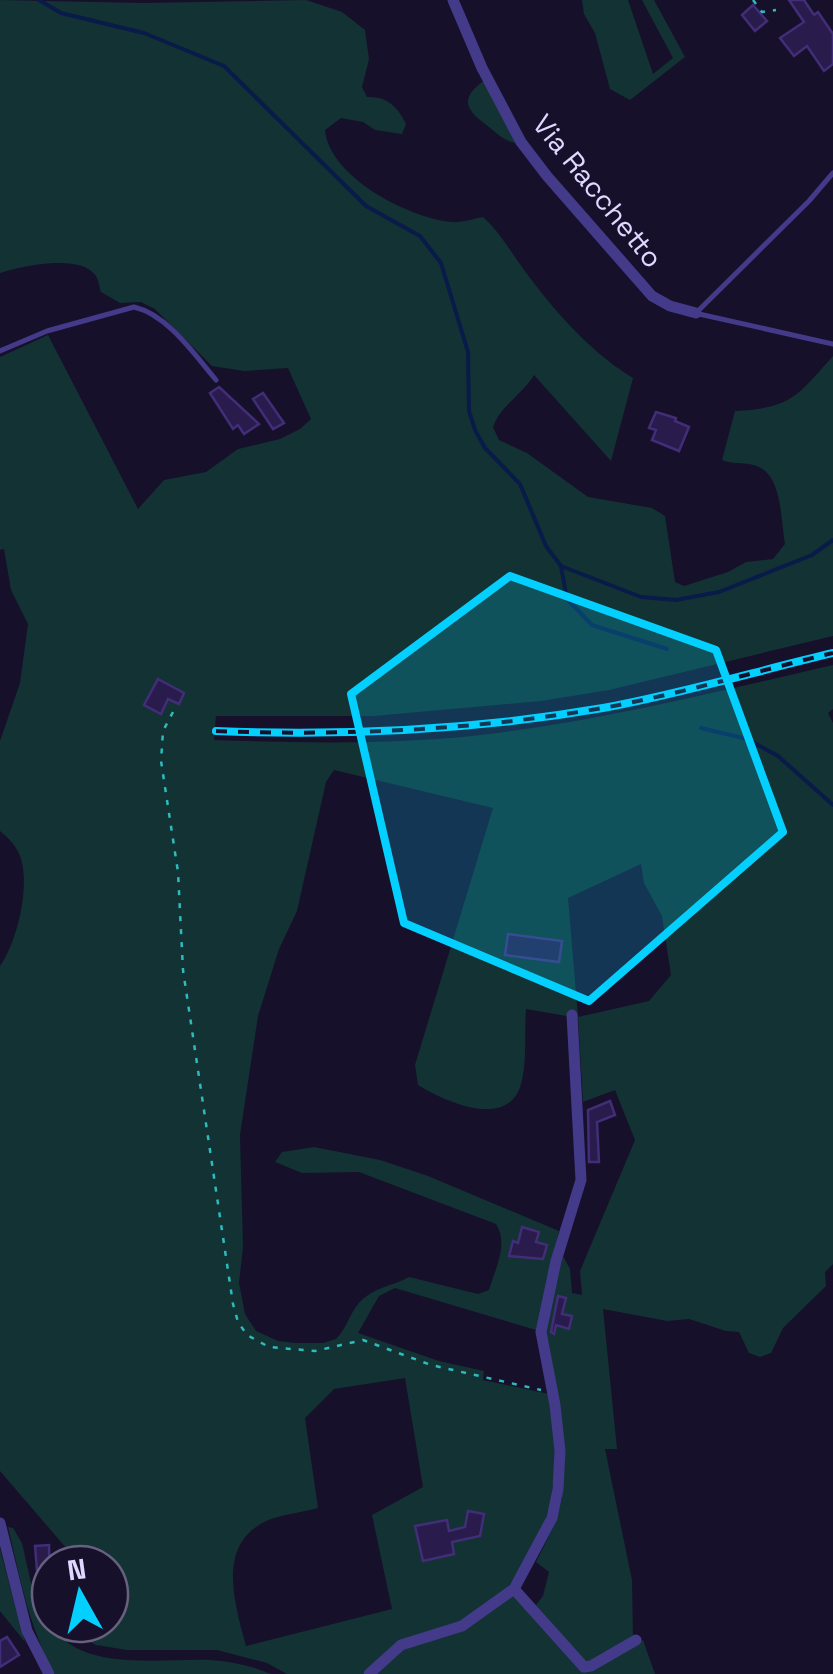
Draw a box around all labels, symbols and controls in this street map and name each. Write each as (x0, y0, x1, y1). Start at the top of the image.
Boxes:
street label: Via Racchetto (525, 107, 671, 275)
north arrow (30, 1544, 130, 1644)
text: N (65, 1550, 88, 1588)

